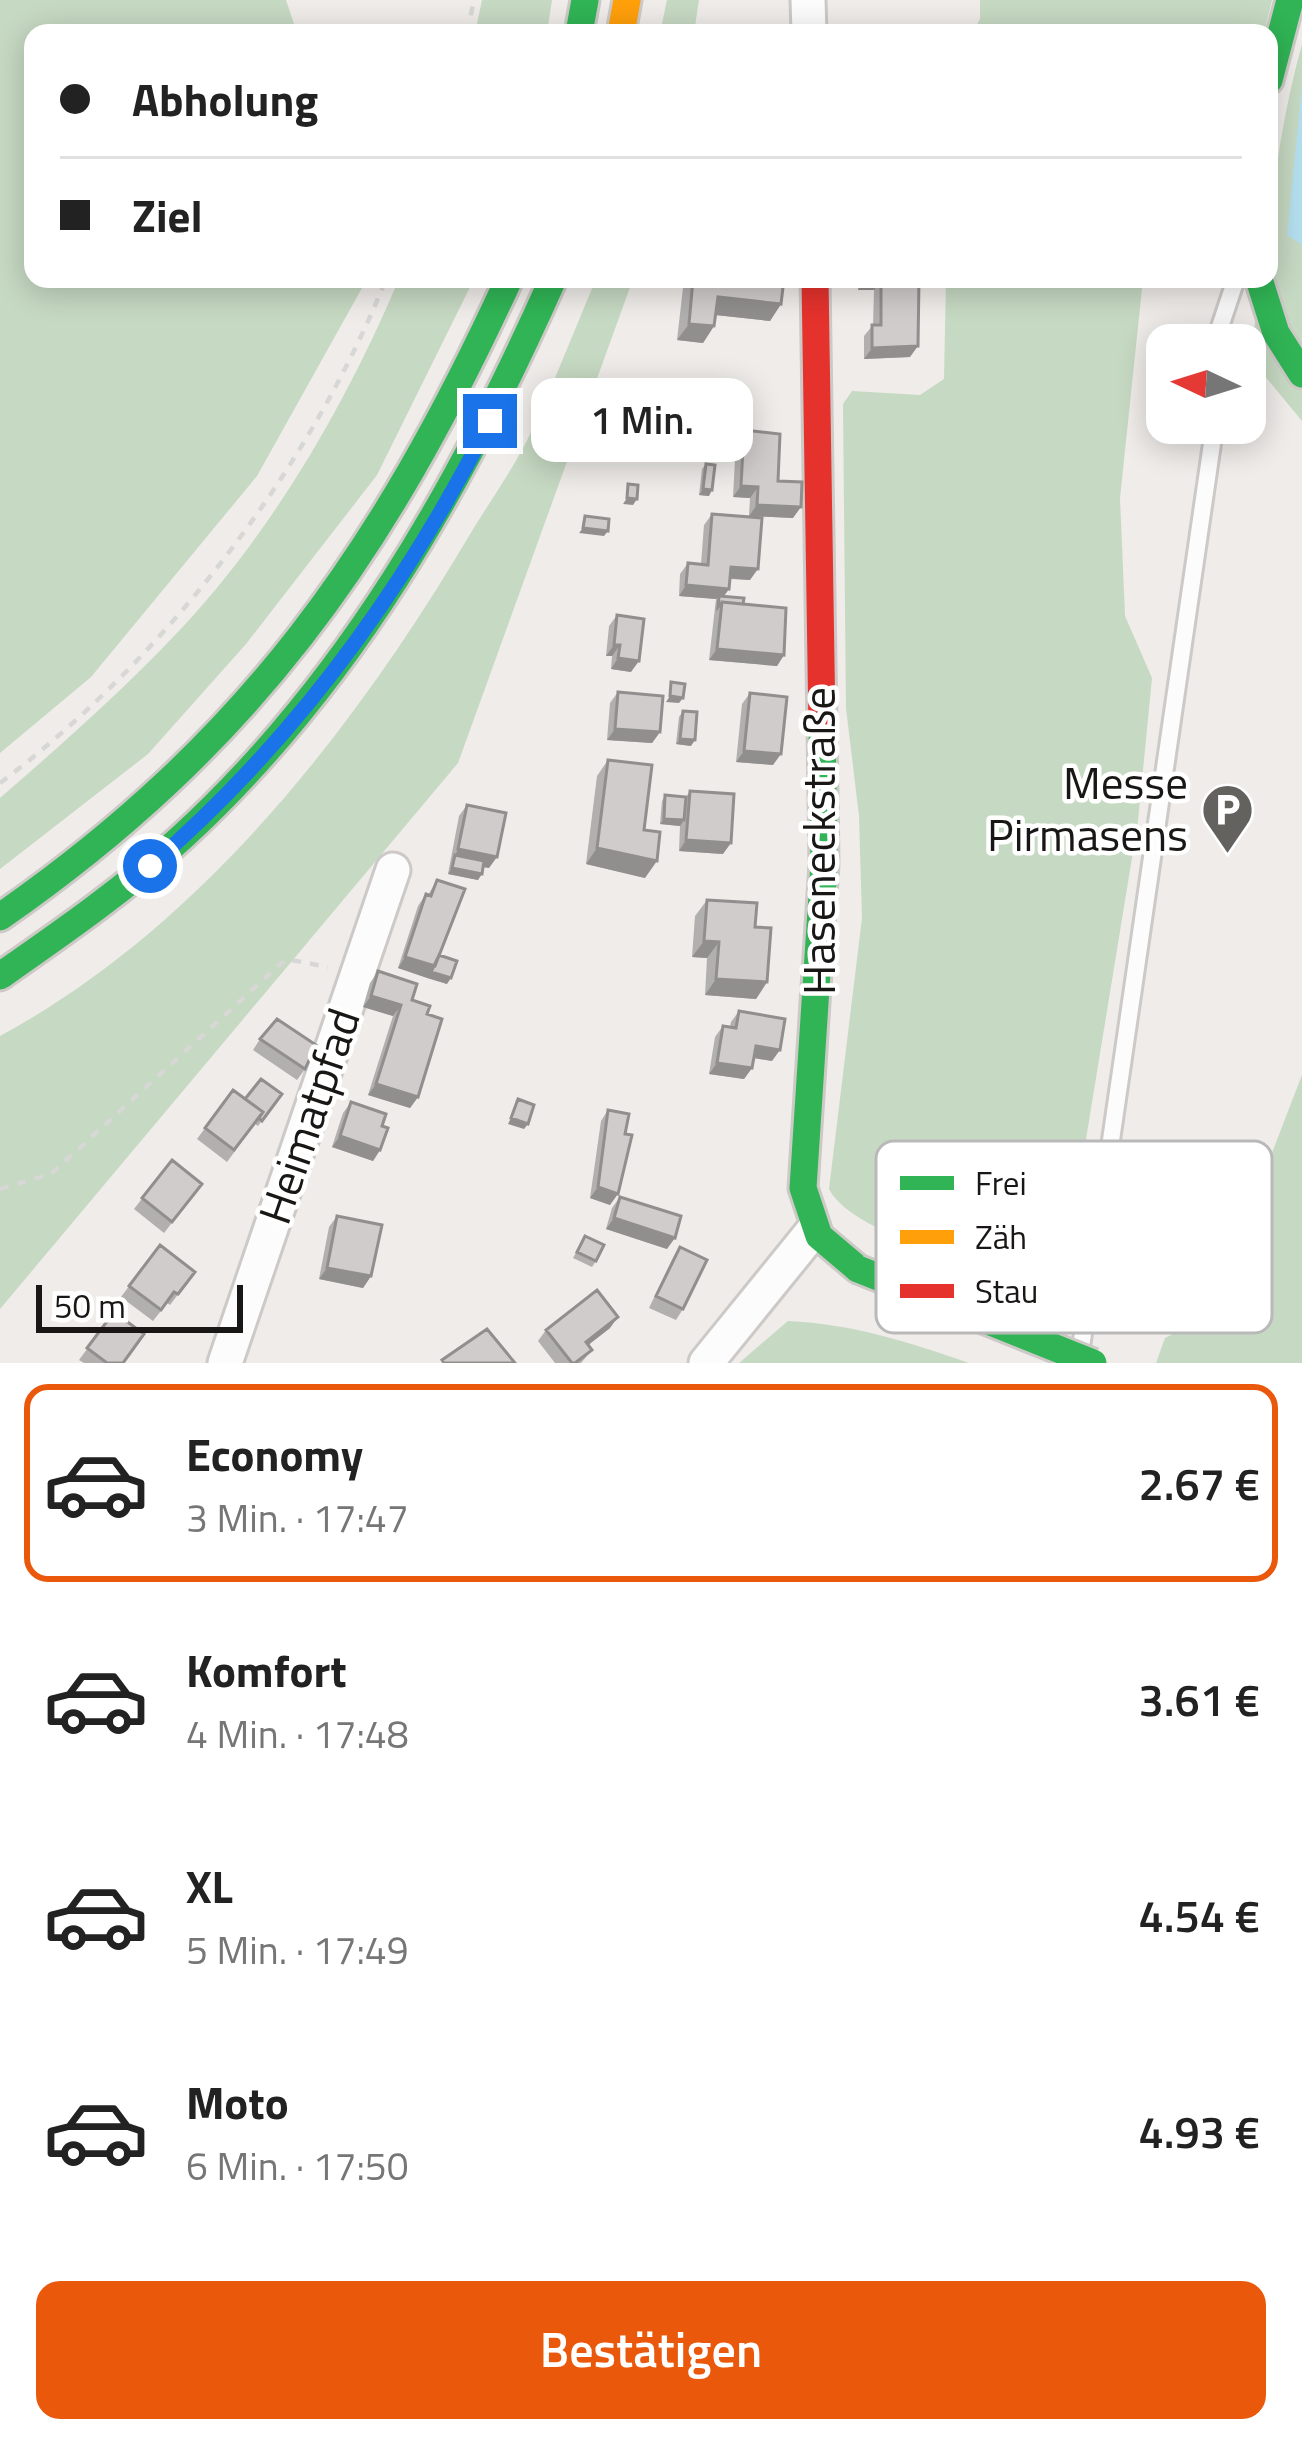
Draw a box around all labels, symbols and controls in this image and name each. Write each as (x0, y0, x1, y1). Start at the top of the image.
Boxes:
text: Abholung (132, 65, 318, 133)
text: Ziel (132, 181, 203, 249)
north arrow (1146, 324, 1266, 444)
map controls (1146, 324, 1266, 444)
callout: 1 Min. (532, 379, 754, 463)
text: 1 Min. (590, 390, 694, 449)
route end (463, 394, 517, 448)
street label: Haseneckstraße (784, 687, 852, 995)
place label: Messe Pirmasens (987, 748, 1188, 868)
parking icon: Messe Pirmasens (1199, 781, 1255, 855)
route start (123, 839, 177, 893)
street label: Heimatpfad (239, 999, 377, 1232)
legend (876, 1141, 1272, 1333)
text: Frei (975, 1158, 1027, 1208)
text: Zäh (975, 1212, 1027, 1262)
text: Stau (975, 1266, 1038, 1316)
scale bar (36, 1279, 243, 1332)
text: 50 m (54, 1281, 126, 1331)
text: Economy (186, 1420, 363, 1488)
icon: car (42, 1429, 150, 1537)
text: 2.67 € (1139, 1449, 1260, 1517)
text: 3 Min. · 17:47 (186, 1488, 409, 1547)
text: Komfort (186, 1636, 347, 1704)
icon: car (42, 1645, 150, 1753)
text: 3.61 € (1139, 1665, 1260, 1733)
text: 4 Min. · 17:48 (186, 1704, 409, 1763)
text: XL (186, 1852, 233, 1920)
icon: car (42, 1861, 150, 1969)
text: 4.54 € (1139, 1881, 1260, 1949)
text: 5 Min. · 17:49 (186, 1920, 409, 1979)
text: Moto (186, 2068, 289, 2136)
icon: car (42, 2077, 150, 2185)
text: 4.93 € (1139, 2097, 1260, 2165)
text: 6 Min. · 17:50 (186, 2136, 409, 2195)
button: Bestätigen (36, 2281, 1266, 2419)

